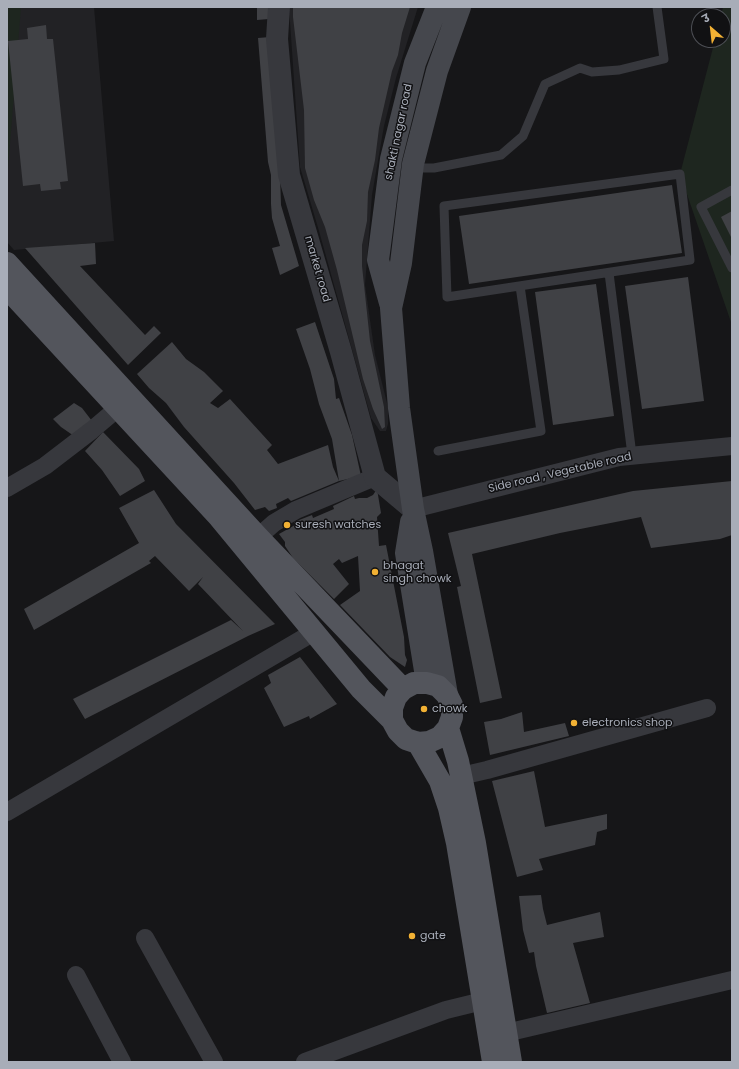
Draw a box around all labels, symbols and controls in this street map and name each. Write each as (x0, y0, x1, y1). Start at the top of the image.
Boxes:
north arrow (691, 8, 731, 48)
text: उ (699, 10, 712, 27)
street label: shakti nagar road (382, 83, 416, 181)
street label: market road (301, 234, 333, 304)
street label: Side road , Vegetable road (487, 450, 633, 496)
place label: suresh watches (295, 518, 381, 532)
marker: suresh watches (282, 520, 292, 530)
place label: bhagat singh chowk (383, 559, 451, 585)
marker: bhagat singh chowk (370, 567, 380, 577)
place label: chowk (432, 702, 467, 716)
marker: chowk (419, 704, 429, 714)
place label: electronics shop (582, 716, 673, 730)
marker: electronics shop (569, 718, 579, 728)
place label: gate (420, 929, 446, 943)
marker: gate (407, 931, 417, 941)

